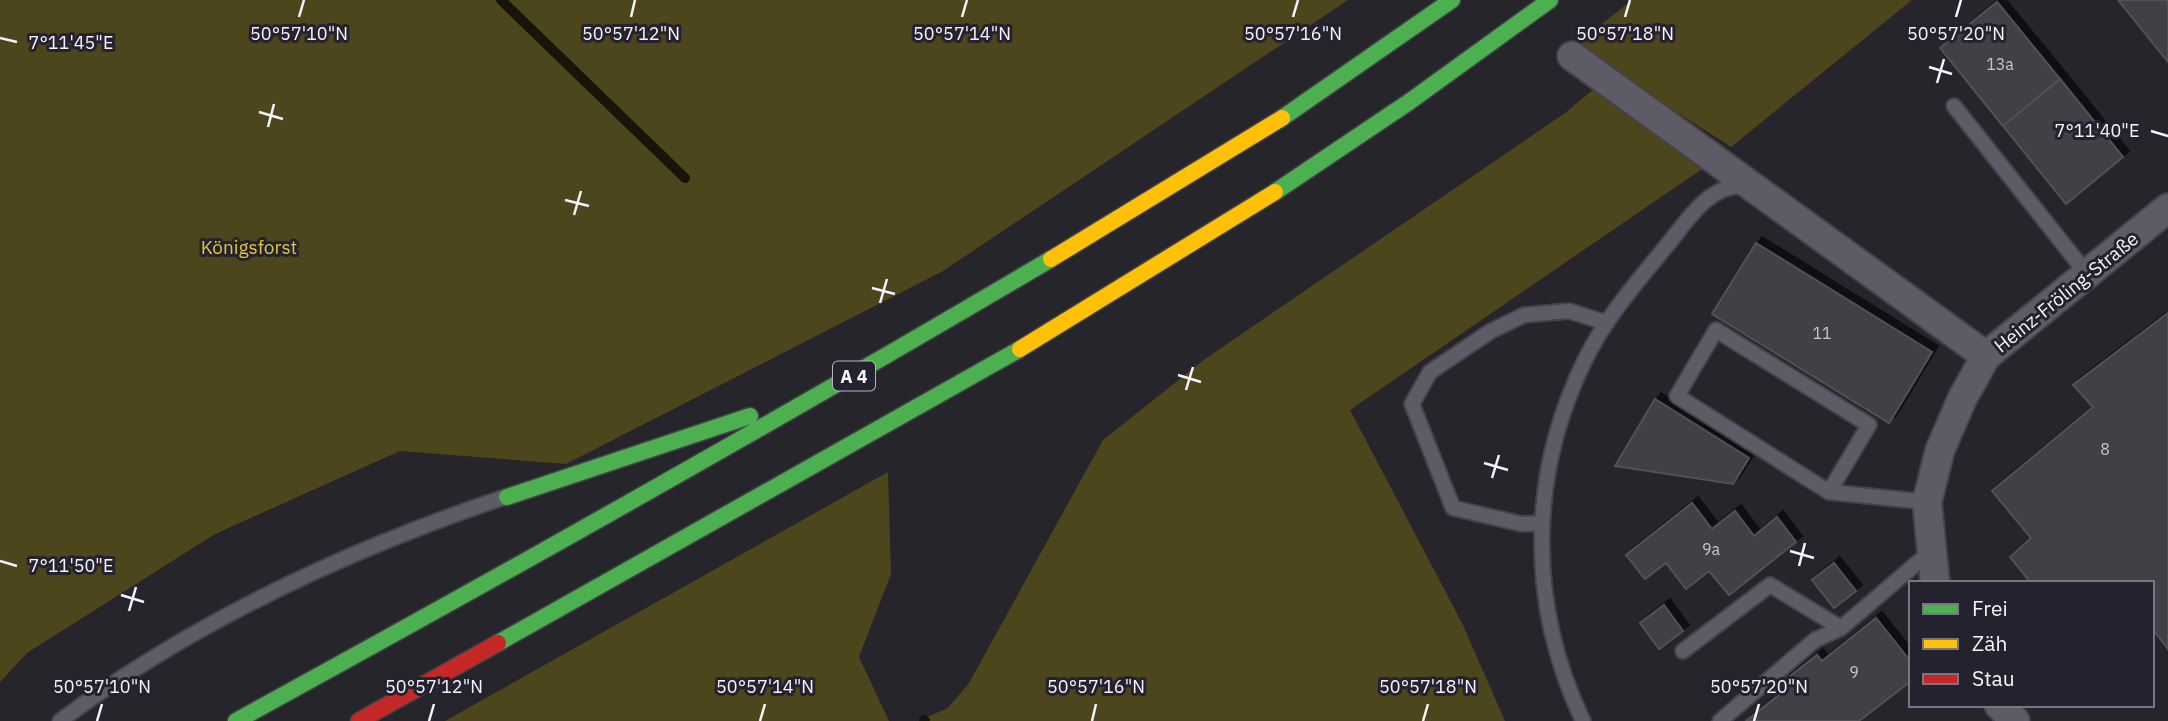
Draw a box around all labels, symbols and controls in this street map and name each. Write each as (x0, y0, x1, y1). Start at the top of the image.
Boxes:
text: 50°57'10"N (250, 22, 348, 45)
text: 50°57'12"N (582, 22, 680, 45)
text: 50°57'14"N (913, 22, 1011, 45)
text: 50°57'16"N (1244, 22, 1342, 45)
text: 50°57'18"N (1576, 22, 1674, 45)
text: 50°57'20"N (1907, 22, 2005, 45)
text: 7°11'45"E (29, 31, 113, 54)
house number: 13a (1986, 54, 2014, 74)
text: 7°11'40"E (2055, 119, 2139, 142)
street label: Heinz-Fröling-Straße (1989, 227, 2143, 357)
park label: Königsforst (201, 235, 297, 259)
house number: 11 (1812, 323, 1832, 343)
road number: A 4 (833, 362, 875, 390)
house number: 8 (2100, 439, 2110, 459)
house number: 9a (1702, 539, 1721, 559)
text: 7°11'50"E (29, 554, 113, 577)
legend (1909, 581, 2154, 707)
text: Frei (1972, 594, 2008, 622)
text: Zäh (1972, 629, 2007, 657)
house number: 9 (1849, 662, 1859, 682)
text: Stau (1972, 664, 2015, 692)
text: 50°57'10"N (53, 675, 151, 698)
text: 50°57'12"N (385, 675, 483, 698)
text: 50°57'14"N (716, 675, 814, 698)
text: 50°57'16"N (1047, 675, 1145, 698)
text: 50°57'18"N (1379, 675, 1477, 698)
text: 50°57'20"N (1710, 675, 1808, 698)

